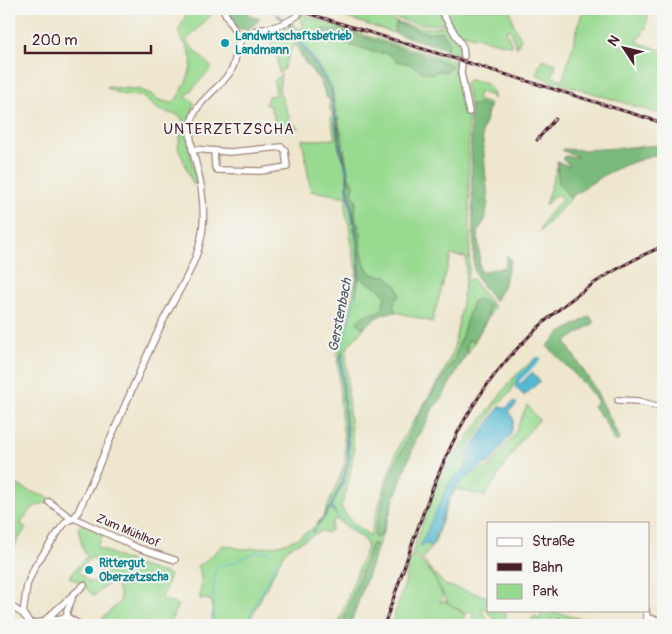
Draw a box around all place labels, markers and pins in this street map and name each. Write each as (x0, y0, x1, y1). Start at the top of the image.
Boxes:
place label: Landwirtschaftsbetrieb Landmann (235, 29, 352, 58)
marker: Landwirtschaftsbetrieb Landmann (219, 37, 231, 49)
place label: Rittergut Oberzetzscha (99, 556, 169, 585)
marker: Rittergut Oberzetzscha (83, 564, 95, 576)

